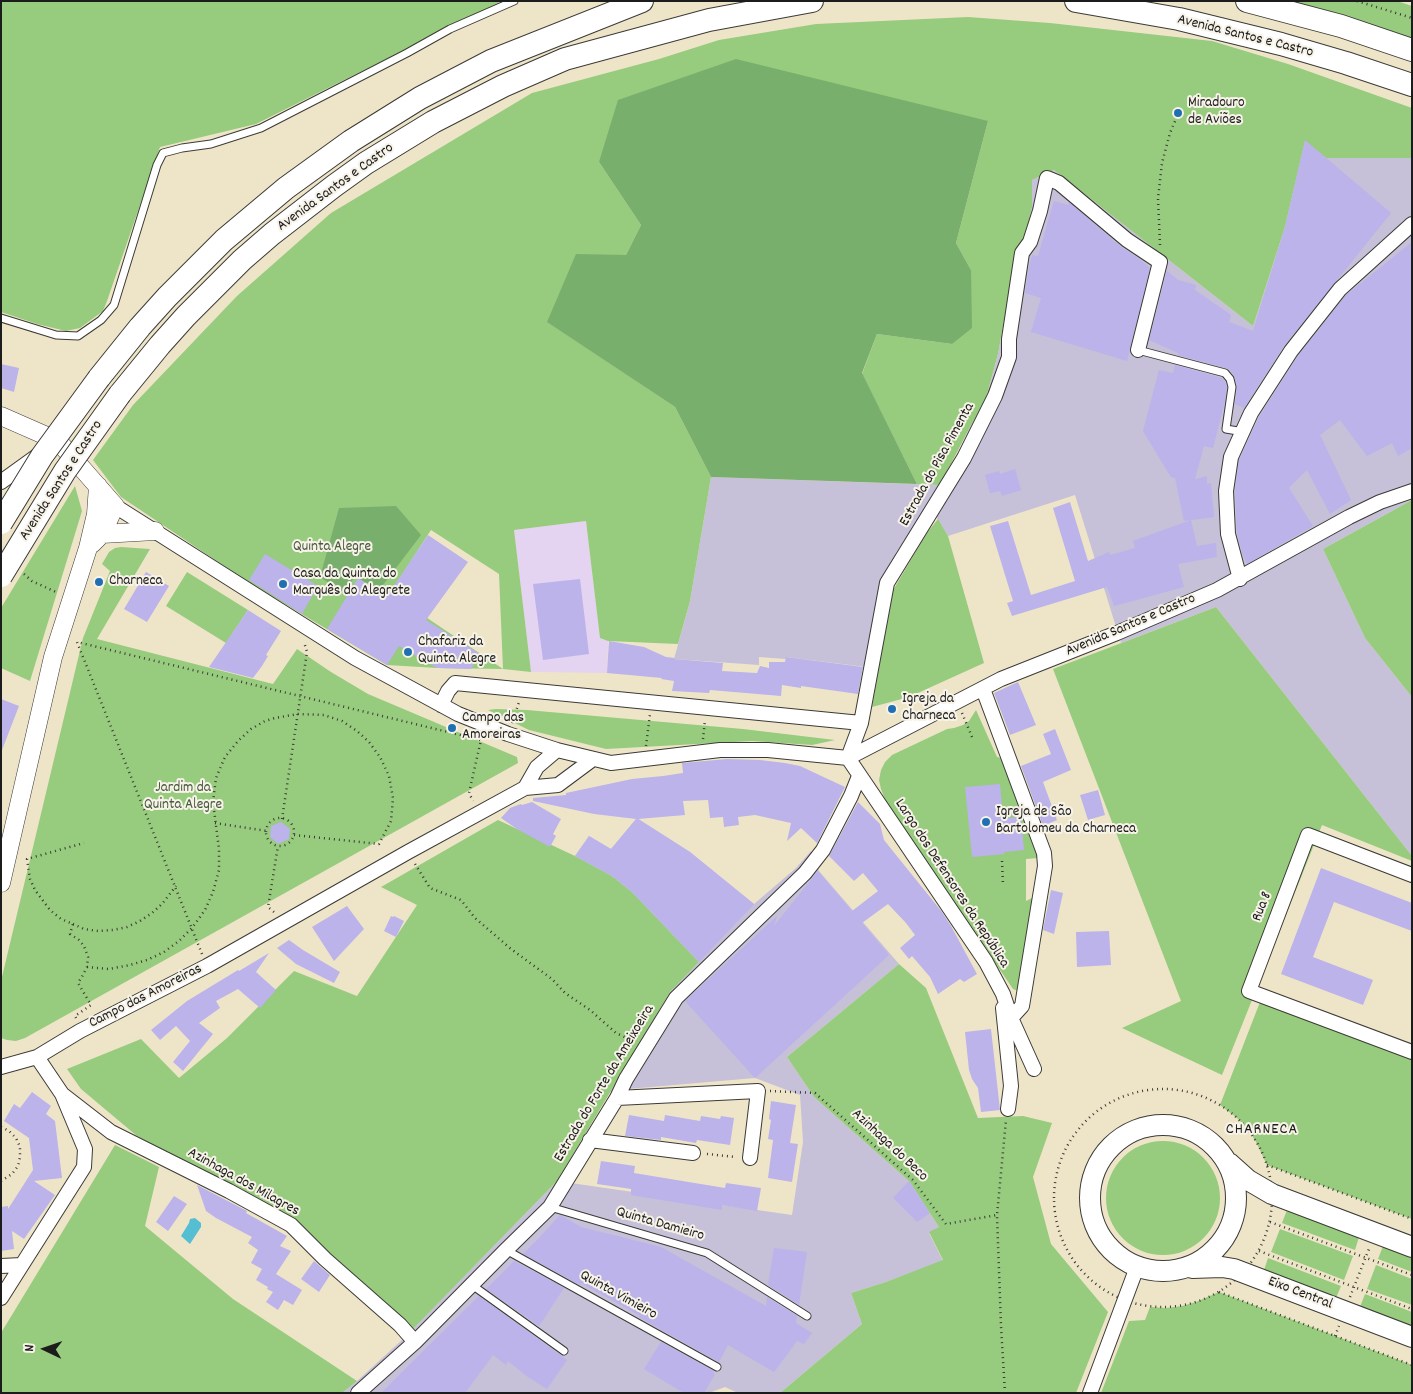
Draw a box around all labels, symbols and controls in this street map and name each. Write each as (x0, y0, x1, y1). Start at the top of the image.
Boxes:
street label: Avenida Santos e Castro (1175, 11, 1315, 63)
place label: Miradouro de Aviões (1188, 95, 1245, 130)
marker: Miradouro de Aviões (1172, 107, 1184, 119)
street label: Avenida Santos e Castro (274, 140, 398, 236)
street label: Estrada do Pisa Pimenta (897, 400, 979, 530)
street label: Avenida Santos e Castro (17, 418, 107, 544)
park label: Quinta Alegre (293, 539, 371, 557)
place label: Casa da Quinta do Marquês do Alegrete (293, 566, 410, 601)
place label: Charneca (109, 573, 162, 591)
marker: Charneca (93, 576, 105, 588)
marker: Casa da Quinta do Marquês do Alegrete (277, 578, 289, 590)
street label: Avenida Santos e Castro (1063, 590, 1199, 662)
place label: Chafariz da Quinta Alegre (418, 634, 496, 669)
marker: Chafariz da Quinta Alegre (402, 646, 414, 658)
place label: Igreja da Charneca (902, 691, 955, 726)
marker: Igreja da Charneca (886, 703, 898, 715)
place label: Campo das Amoreiras (462, 710, 524, 745)
marker: Campo das Amoreiras (446, 722, 458, 734)
park label: Jardim da Quinta Alegre (144, 780, 222, 815)
street label: Largo dos Defensores da República (890, 796, 1012, 972)
place label: Igreja de São Bartolomeu da Charneca (996, 804, 1136, 839)
marker: Igreja de São Bartolomeu da Charneca (980, 816, 992, 828)
street label: Rua 8 (1249, 890, 1277, 924)
street label: Campo das Amoreiras (86, 961, 206, 1033)
street label: Estrada do Forte da Ameixoeira (551, 1002, 659, 1166)
street label: Azinhaga do Beco (847, 1106, 931, 1186)
district label: CHARNECA (1225, 1121, 1299, 1141)
street label: Azinhaga dos Milagres (184, 1145, 302, 1221)
street label: Quinta Damieiro (614, 1204, 706, 1246)
street label: Quinta Vimieiro (576, 1267, 660, 1325)
street label: Eixo Central (1265, 1273, 1335, 1315)
north arrow (20, 1324, 70, 1374)
text: N (20, 1344, 40, 1352)

